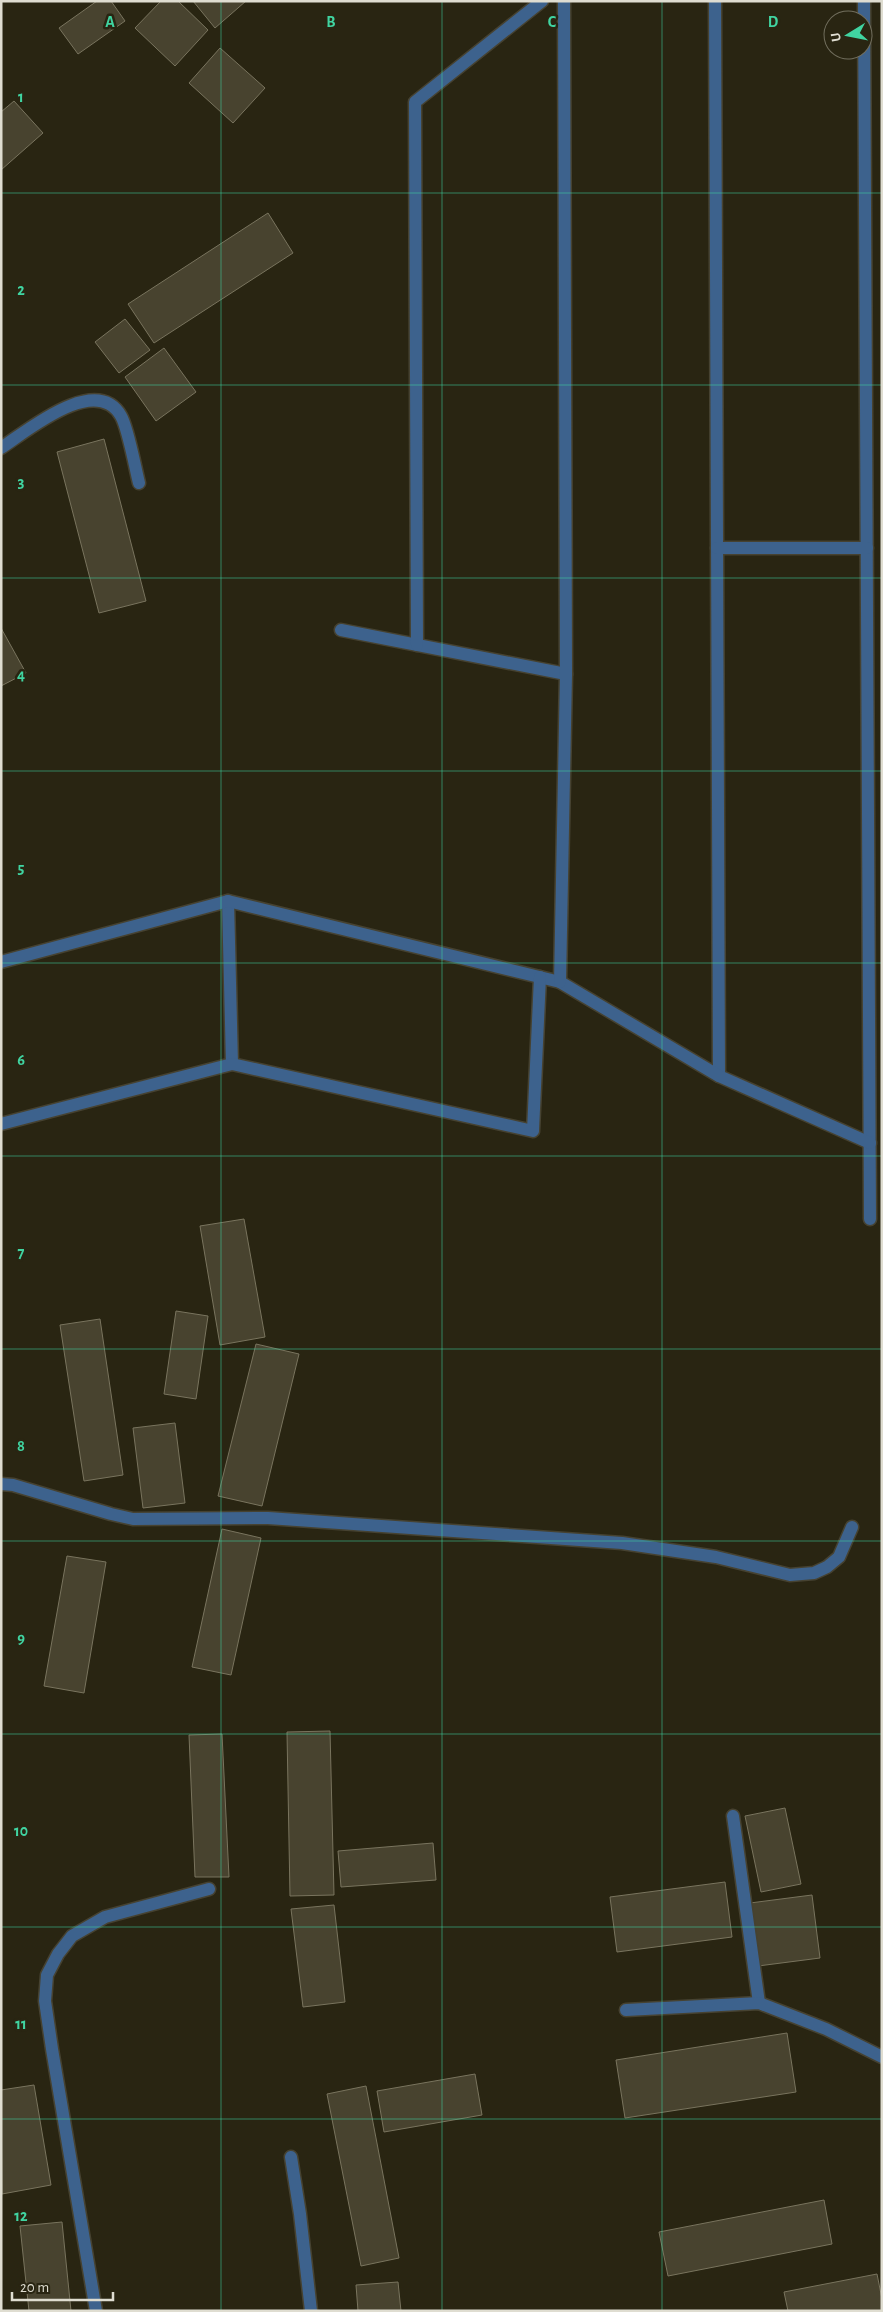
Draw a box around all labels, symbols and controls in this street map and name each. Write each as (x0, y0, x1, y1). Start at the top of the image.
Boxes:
north arrow (823, 10, 873, 60)
text: A (105, 14, 115, 30)
text: B (326, 14, 336, 30)
text: C (548, 14, 557, 30)
text: D (768, 14, 779, 30)
text: U (829, 31, 844, 43)
text: 1 (18, 89, 24, 105)
text: 2 (17, 282, 25, 298)
text: 3 (18, 474, 25, 490)
text: 4 (17, 667, 25, 683)
text: 5 (18, 860, 25, 876)
text: 6 (17, 1052, 25, 1068)
text: 7 (18, 1245, 25, 1261)
text: 8 (17, 1438, 25, 1454)
text: 9 (17, 1630, 25, 1646)
text: 10 (14, 1823, 28, 1839)
text: 11 (15, 2016, 27, 2032)
text: 12 (14, 2208, 28, 2224)
scale bar (12, 2270, 114, 2302)
text: 20 m (20, 2280, 49, 2295)

